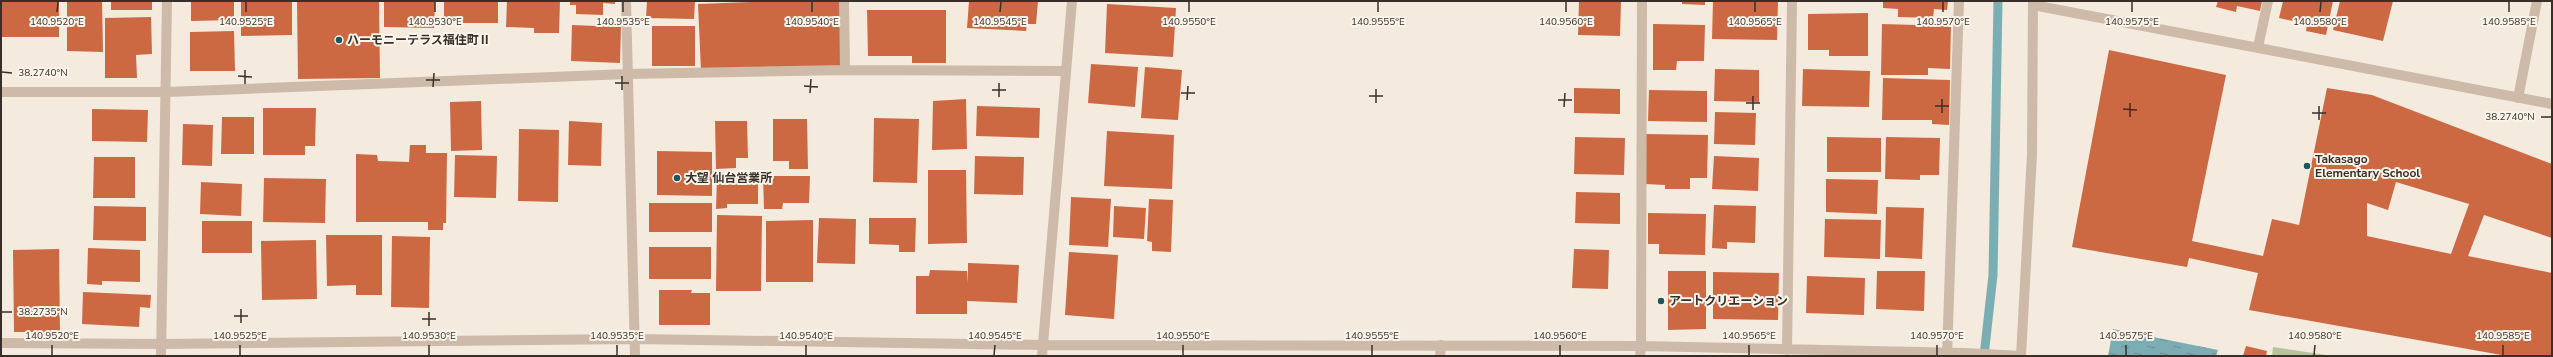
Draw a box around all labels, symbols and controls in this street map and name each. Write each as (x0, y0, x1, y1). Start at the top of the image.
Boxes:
text: 140.9520°E (30, 15, 84, 29)
text: 140.9525°E (219, 15, 273, 29)
text: 140.9530°E (408, 15, 462, 29)
text: 140.9535°E (596, 15, 650, 29)
text: 140.9540°E (785, 15, 839, 29)
text: 140.9545°E (973, 15, 1027, 29)
text: 140.9550°E (1162, 15, 1216, 29)
text: 140.9555°E (1351, 15, 1405, 29)
text: 140.9560°E (1539, 15, 1593, 29)
text: 140.9565°E (1728, 15, 1782, 29)
text: 140.9570°E (1916, 15, 1970, 29)
text: 140.9575°E (2105, 15, 2159, 29)
text: 140.9580°E (2293, 15, 2347, 29)
text: 140.9585°E (2482, 15, 2536, 29)
place label: ハーモニーテラス福住町Ⅱ (347, 32, 491, 48)
marker: ハーモニーテラス福住町Ⅱ (334, 35, 344, 45)
text: 38.2740°N (18, 66, 68, 80)
text: 38.2740°N (2485, 110, 2535, 124)
place label: Takasago Elementary School (2315, 151, 2420, 181)
marker: Takasago Elementary School (2302, 161, 2312, 171)
place label: 大望 仙台営業所 (685, 170, 772, 186)
marker: 大望 仙台営業所 (672, 173, 682, 183)
place label: アートクリエーション (1669, 293, 1788, 309)
marker: アートクリエーション (1656, 296, 1666, 306)
text: 38.2735°N (18, 305, 68, 319)
text: 140.9520°E (25, 329, 79, 343)
text: 140.9525°E (213, 329, 267, 343)
text: 140.9530°E (402, 329, 456, 343)
text: 140.9535°E (590, 329, 644, 343)
text: 140.9540°E (779, 329, 833, 343)
text: 140.9545°E (968, 329, 1022, 343)
text: 140.9550°E (1156, 329, 1210, 343)
text: 140.9555°E (1345, 329, 1399, 343)
text: 140.9560°E (1533, 329, 1587, 343)
text: 140.9565°E (1722, 329, 1776, 343)
text: 140.9570°E (1910, 329, 1964, 343)
text: 140.9575°E (2099, 329, 2153, 343)
text: 140.9580°E (2288, 329, 2342, 343)
text: 140.9585°E (2476, 329, 2530, 343)

